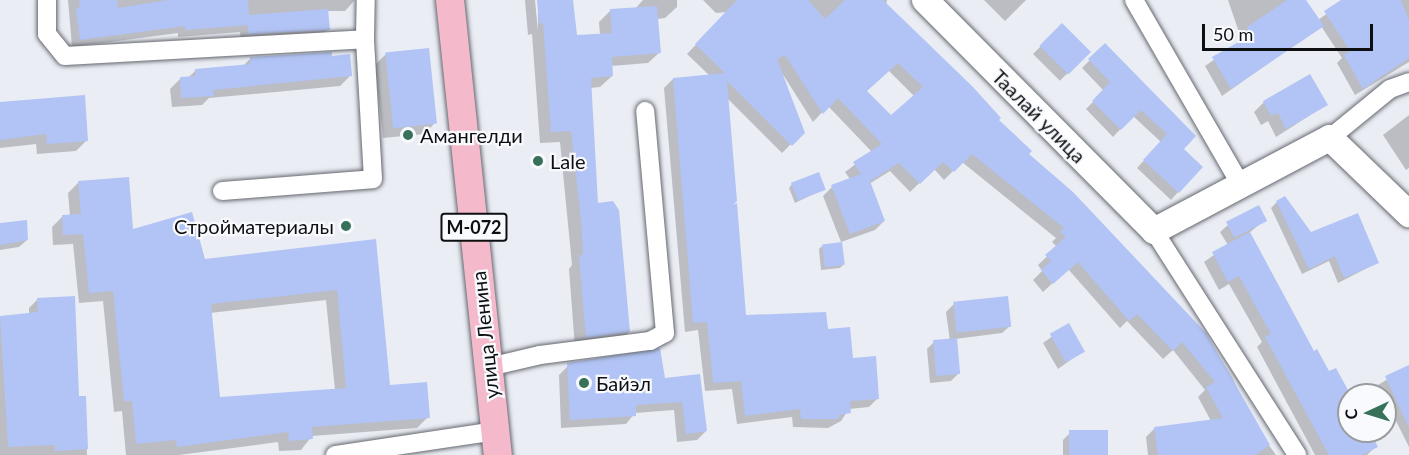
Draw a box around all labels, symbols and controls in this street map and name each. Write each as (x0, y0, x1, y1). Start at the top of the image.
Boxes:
scale bar (1205, 12, 1376, 50)
text: 50 m (1213, 23, 1253, 45)
street label: Таалай улица (987, 64, 1091, 168)
place label: Амангелди (420, 123, 523, 147)
marker: Амангелди (401, 128, 415, 142)
place label: Lale (550, 149, 585, 173)
marker: Lale (531, 154, 545, 168)
road number: М-072 (440, 212, 508, 242)
place label: Стройматериалы (174, 214, 334, 238)
marker: Стройматериалы (339, 219, 353, 233)
street label: улица Ленина (466, 270, 504, 400)
place label: Байэл (596, 371, 651, 395)
marker: Байэл (577, 376, 591, 390)
north arrow (1337, 383, 1397, 443)
text: С (1341, 408, 1360, 420)

